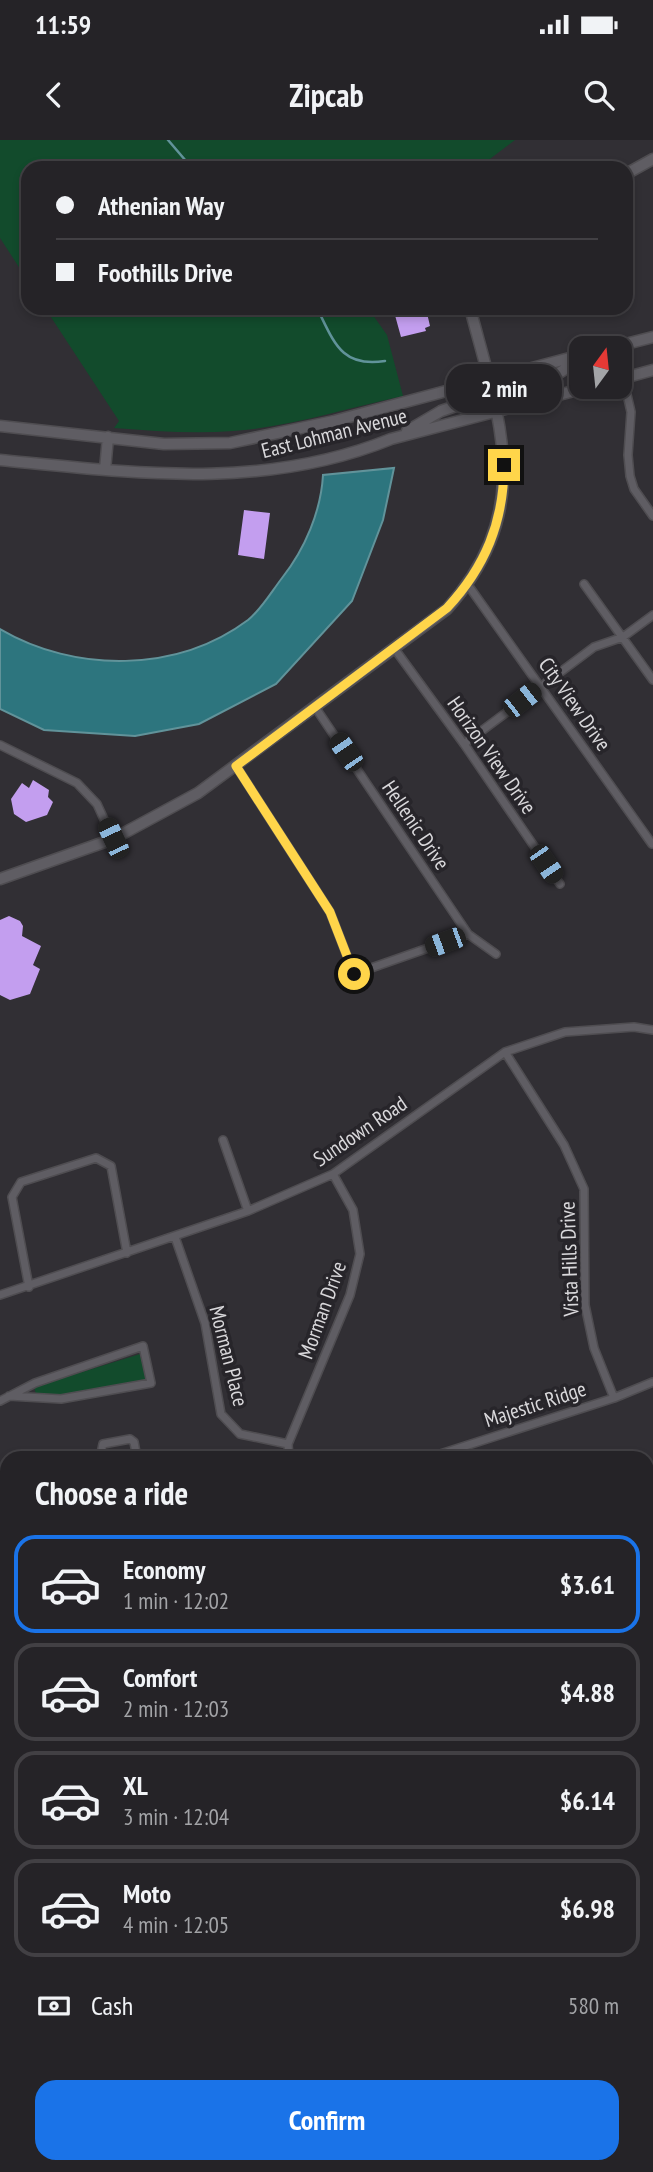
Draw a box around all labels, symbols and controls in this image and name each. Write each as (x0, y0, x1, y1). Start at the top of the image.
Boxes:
text: 11:59 (35, 8, 91, 41)
text: Zipcab (289, 74, 364, 116)
icon: back (35, 76, 73, 114)
icon: search (580, 76, 618, 114)
text: Athenian Way (98, 189, 224, 222)
text: Foothills Drive (98, 256, 233, 289)
north arrow (569, 336, 632, 399)
map controls (569, 336, 632, 399)
callout: 2 min (446, 364, 562, 412)
text: 2 min (481, 374, 527, 403)
street label: East Lohman Avenue (258, 402, 410, 464)
route end (488, 449, 520, 481)
street label: City View Drive (533, 652, 617, 756)
car (499, 679, 546, 721)
street label: Horizon View Drive (441, 691, 543, 819)
car (326, 729, 367, 775)
street label: Hellenic Drive (376, 775, 456, 875)
car (95, 815, 132, 861)
car (526, 841, 567, 887)
car (422, 925, 469, 959)
route start (338, 958, 370, 990)
street label: Sundown Road (308, 1090, 412, 1172)
street label: Vista Hills Drive (553, 1201, 585, 1318)
street label: Morman Drive (292, 1257, 352, 1363)
street label: Morman Place (204, 1303, 254, 1409)
street label: Majestic Ridge (481, 1375, 589, 1433)
text: Choose a ride (35, 1472, 188, 1514)
icon: car (39, 1553, 102, 1616)
text: Economy (123, 1553, 205, 1586)
text: $3.61 (560, 1568, 615, 1601)
text: 1 min · 12:02 (123, 1586, 229, 1615)
icon: car (39, 1661, 102, 1724)
text: Comfort (123, 1661, 197, 1694)
text: $4.88 (560, 1676, 615, 1709)
text: 2 min · 12:03 (123, 1694, 229, 1723)
icon: car (39, 1769, 102, 1832)
text: XL (123, 1769, 148, 1802)
text: $6.14 (560, 1784, 615, 1817)
text: 3 min · 12:04 (123, 1802, 229, 1831)
icon: car (39, 1877, 102, 1940)
text: Moto (123, 1877, 171, 1910)
text: $6.98 (560, 1892, 615, 1925)
text: 4 min · 12:05 (123, 1910, 229, 1939)
icon: cash (35, 1987, 73, 2025)
text: Cash (91, 1989, 133, 2022)
text: 580 m (568, 1991, 619, 2020)
button: Confirm (35, 2080, 619, 2160)

